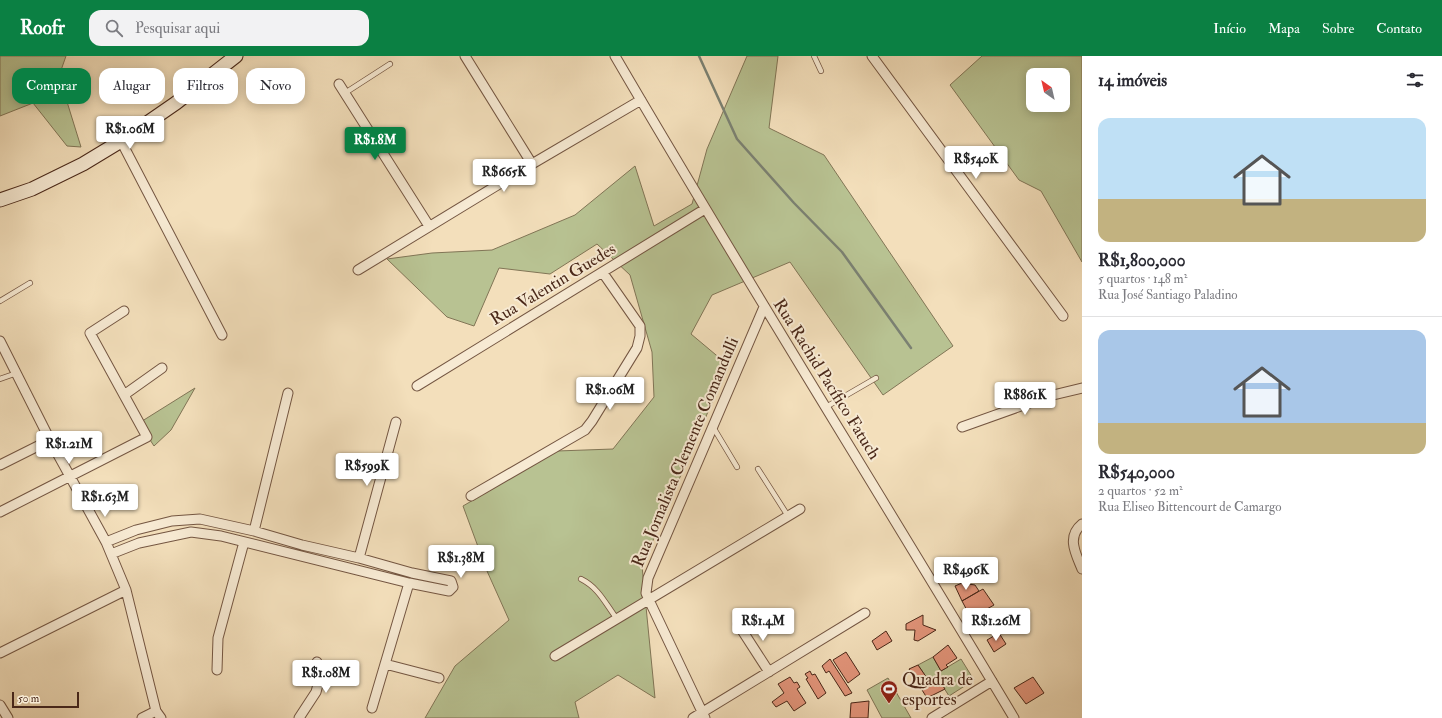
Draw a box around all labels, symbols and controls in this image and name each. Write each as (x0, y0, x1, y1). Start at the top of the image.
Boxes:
search box (89, 10, 369, 46)
text: Roofr (20, 16, 65, 40)
icon: search (103, 17, 125, 39)
text: Pesquisar aqui (135, 19, 220, 38)
text: Início (1213, 20, 1246, 37)
text: Mapa (1268, 20, 1300, 37)
text: Sobre (1322, 20, 1354, 37)
text: Contato (1376, 20, 1422, 37)
chip: Comprar (12, 68, 91, 104)
chip: Alugar (99, 68, 165, 104)
chip: Filtros (173, 68, 238, 104)
chip: Novo (246, 68, 305, 104)
north arrow (1026, 68, 1070, 112)
map controls (1026, 68, 1070, 112)
icon: filters (1404, 69, 1426, 91)
text: 14 imóveis (1098, 70, 1167, 91)
pin: R$1.06M (93, 116, 167, 150)
text: R$1.06M (105, 121, 155, 137)
pin: R$1.8M (342, 127, 408, 161)
text: R$1.8M (354, 132, 396, 148)
icon: home (1226, 144, 1298, 216)
pin: R$540K (943, 146, 1009, 180)
text: R$540K (954, 151, 998, 167)
pin: R$665K (471, 159, 537, 193)
text: R$665K (482, 164, 526, 180)
street label: Rua Valentin Guedes (486, 238, 620, 330)
text: R$1,800,000 (1098, 250, 1186, 271)
text: 5 quartos · 148 m² (1098, 271, 1187, 287)
text: Rua José Santiago Paladino (1098, 287, 1238, 303)
street label: Rua Rachid Pacífico Fatuch (769, 295, 885, 463)
street label: Rua Jornalista Clemente Comandulli (627, 333, 744, 571)
icon: home (1226, 356, 1298, 428)
pin: R$1.06M (573, 377, 647, 411)
text: R$1.06M (585, 382, 635, 398)
pin: R$861K (992, 382, 1058, 416)
text: R$861K (1004, 387, 1047, 403)
pin: R$1.21M (32, 431, 106, 465)
text: R$1.21M (45, 436, 93, 452)
pin: R$599K (334, 453, 400, 487)
text: R$599K (345, 458, 389, 474)
text: R$540,000 (1098, 462, 1175, 483)
text: 2 quartos · 52 m² (1098, 483, 1183, 499)
pin: R$1.63M (68, 484, 142, 518)
text: R$1.63M (81, 489, 129, 505)
text: Rua Eliseo Bittencourt de Camargo (1098, 499, 1282, 515)
pin: R$1.38M (424, 545, 498, 579)
text: R$1.38M (437, 550, 485, 566)
pin: R$496K (933, 557, 999, 591)
text: R$496K (943, 562, 989, 578)
pin: R$1.4M (730, 608, 796, 642)
pin: R$1.26M (959, 608, 1033, 642)
text: R$1.4M (741, 613, 785, 629)
text: R$1.26M (971, 613, 1021, 629)
pin: R$1.08M (289, 660, 363, 694)
text: R$1.08M (301, 665, 351, 681)
place label: Quadra de esportes (902, 669, 973, 711)
sports icon: Quadra de esportes (879, 679, 899, 704)
scale bar (12, 690, 79, 709)
text: 50 m (18, 692, 39, 705)

